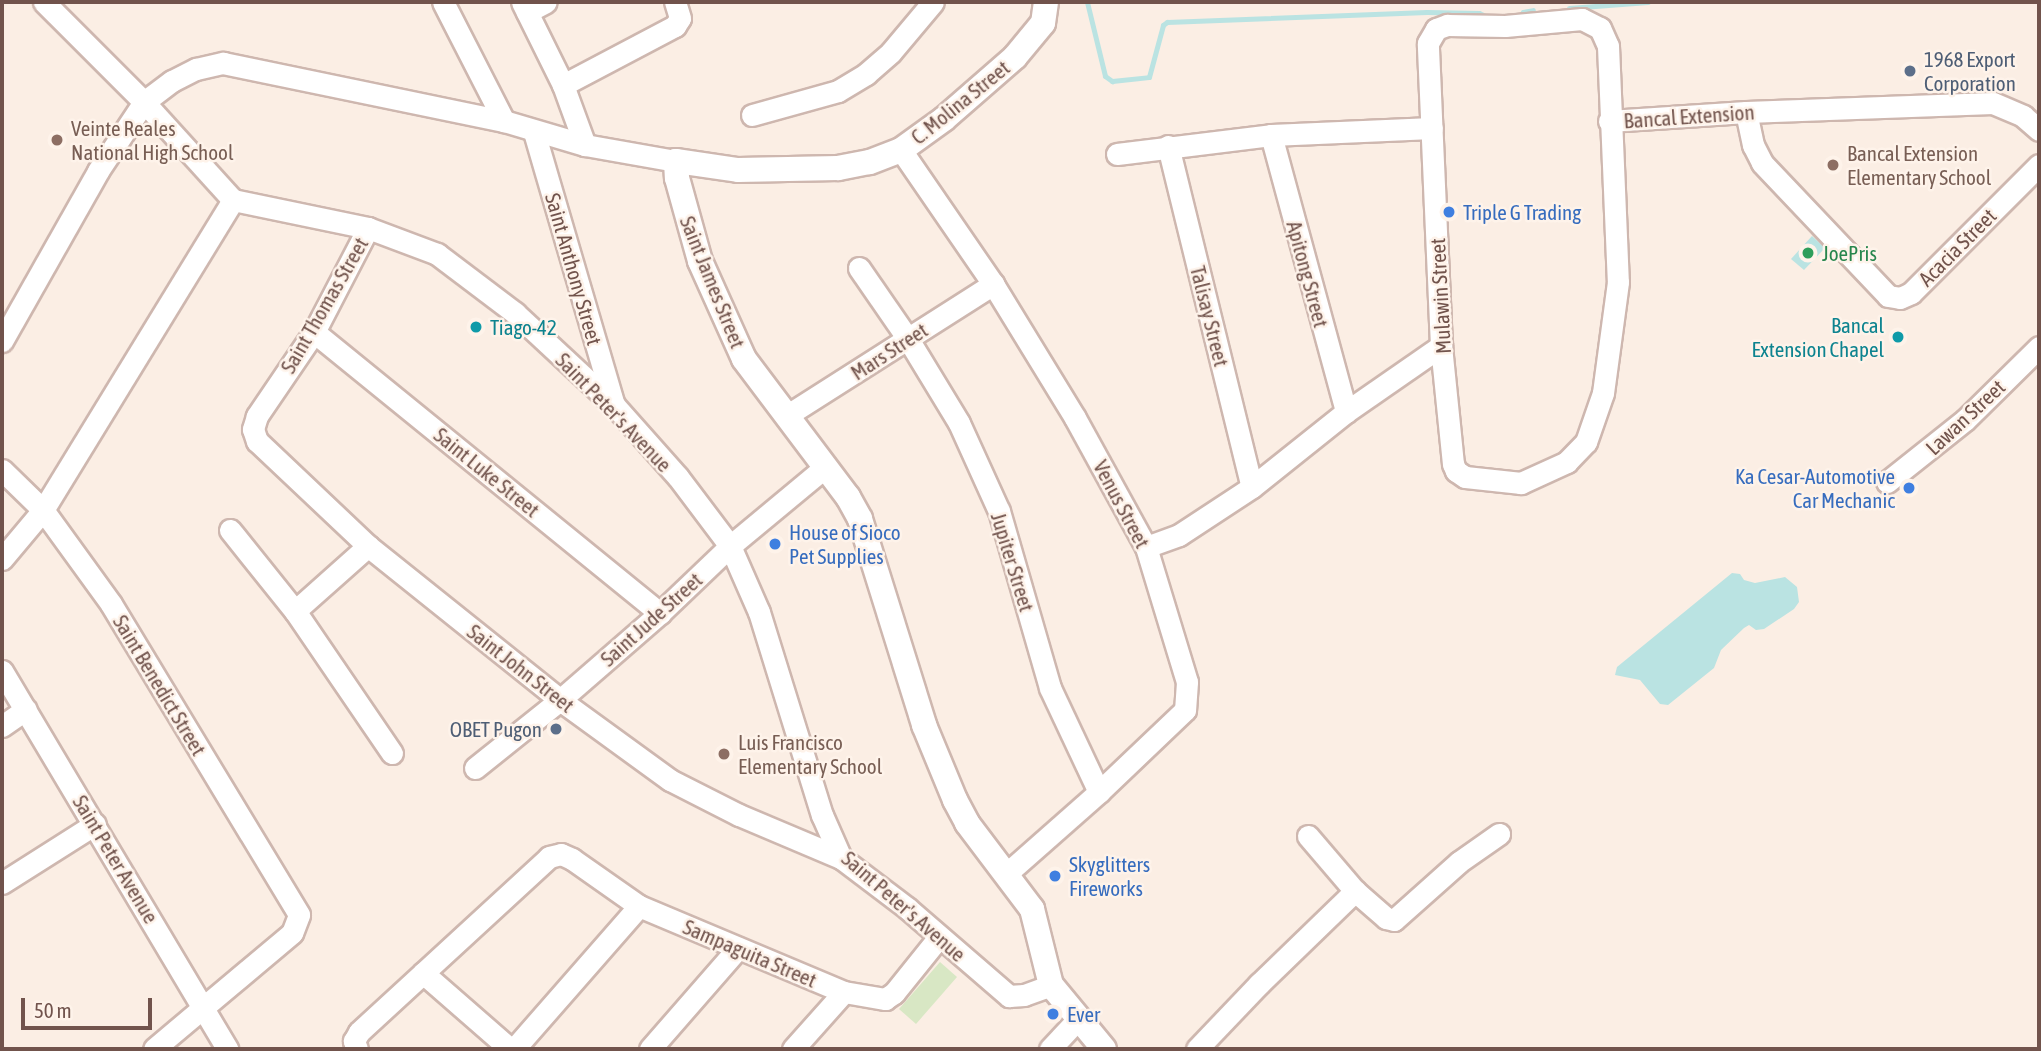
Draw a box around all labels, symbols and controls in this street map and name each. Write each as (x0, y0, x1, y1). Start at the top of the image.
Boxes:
place label: 1968 Export Corporation (1924, 46, 2016, 96)
street label: C. Molina Street (906, 55, 1014, 149)
marker: 1968 Export Corporation (1902, 63, 1918, 79)
street label: Bancal Extension (1623, 99, 1755, 133)
place label: Veinte Reales National High School (71, 115, 233, 165)
marker: Veinte Reales National High School (49, 132, 65, 148)
place label: Bancal Extension Elementary School (1847, 140, 1991, 190)
marker: Bancal Extension Elementary School (1825, 157, 1841, 173)
street label: Saint Anthony Street (540, 190, 608, 348)
place label: Triple G Trading (1463, 199, 1581, 225)
street label: Acacia Street (1913, 203, 2001, 291)
marker: Triple G Trading (1441, 204, 1457, 220)
street label: Saint James Street (675, 212, 751, 352)
street label: Apitong Street (1282, 218, 1334, 330)
street label: Saint Thomas Street (275, 233, 373, 377)
street label: Mulawin Street (1424, 237, 1456, 355)
place label: JoePris (1822, 240, 1877, 266)
marker: JoePris (1800, 245, 1816, 261)
street label: Talisay Street (1185, 263, 1235, 369)
place label: Bancal Extension Chapel (1751, 312, 1884, 362)
place label: Tiago-42 (490, 314, 557, 340)
street label: Mars Street (846, 317, 932, 385)
marker: Tiago-42 (468, 319, 484, 335)
marker: Bancal Extension Chapel (1890, 329, 1906, 345)
street label: Saint Peter's Avenue (551, 347, 677, 477)
street label: Lawan Street (1920, 374, 2010, 460)
street label: Saint Luke Street (429, 422, 545, 522)
street label: Venus Street (1088, 456, 1156, 552)
place label: Ka Cesar-Automotive Car Mechanic (1735, 463, 1895, 513)
marker: Ka Cesar-Automotive Car Mechanic (1901, 480, 1917, 496)
street label: Jupiter Street (986, 509, 1040, 615)
place label: House of Sioco Pet Supplies (789, 519, 901, 569)
marker: House of Sioco Pet Supplies (767, 536, 783, 552)
street label: Saint Jude Street (595, 567, 707, 671)
street label: Saint Benedict Street (108, 610, 212, 760)
street label: Saint John Street (463, 619, 579, 717)
place label: OBET Pugon (450, 716, 542, 742)
marker: OBET Pugon (548, 721, 564, 737)
place label: Luis Francisco Elementary School (738, 729, 882, 779)
marker: Luis Francisco Elementary School (716, 746, 732, 762)
street label: Saint Peter Avenue (68, 790, 164, 928)
street label: Saint Peter's Avenue (837, 845, 971, 967)
place label: Skyglitters Fireworks (1069, 851, 1150, 901)
marker: Skyglitters Fireworks (1047, 868, 1063, 884)
street label: Sampaguita Street (680, 914, 820, 992)
scale bar (24, 984, 156, 1028)
text: 50 m (34, 998, 72, 1022)
place label: Ever (1067, 1001, 1100, 1027)
marker: Ever (1045, 1006, 1061, 1022)

